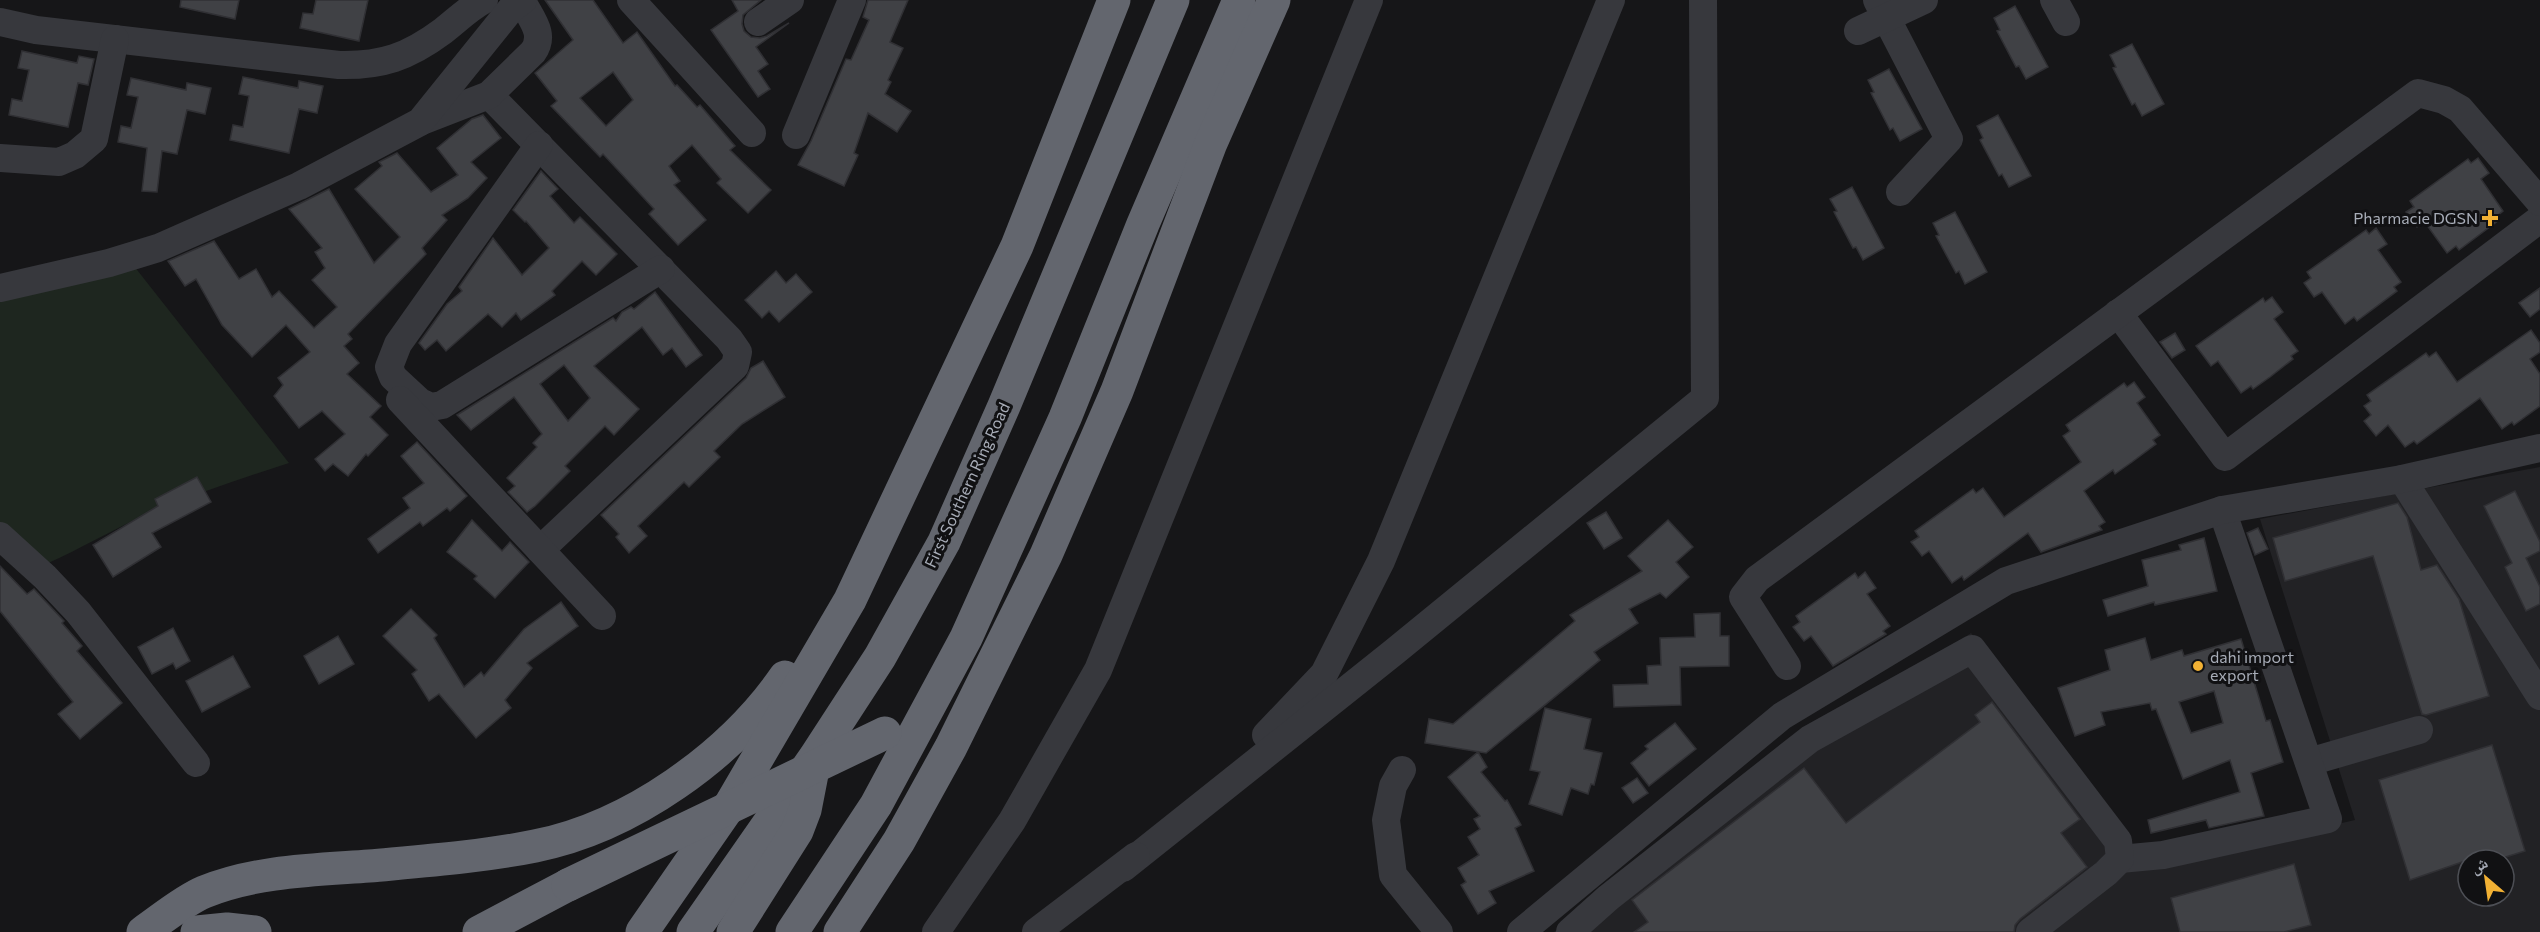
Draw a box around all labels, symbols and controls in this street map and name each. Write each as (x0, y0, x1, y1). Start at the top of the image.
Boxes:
place label: Pharmacie DGSN (2353, 208, 2478, 227)
marker: Pharmacie DGSN (2483, 211, 2497, 225)
street label: First Southern Ring Road (920, 399, 1013, 570)
place label: dahi import export (2210, 647, 2294, 684)
marker: dahi import export (2191, 659, 2205, 673)
north arrow (2456, 848, 2516, 908)
text: ش (2466, 852, 2491, 878)

